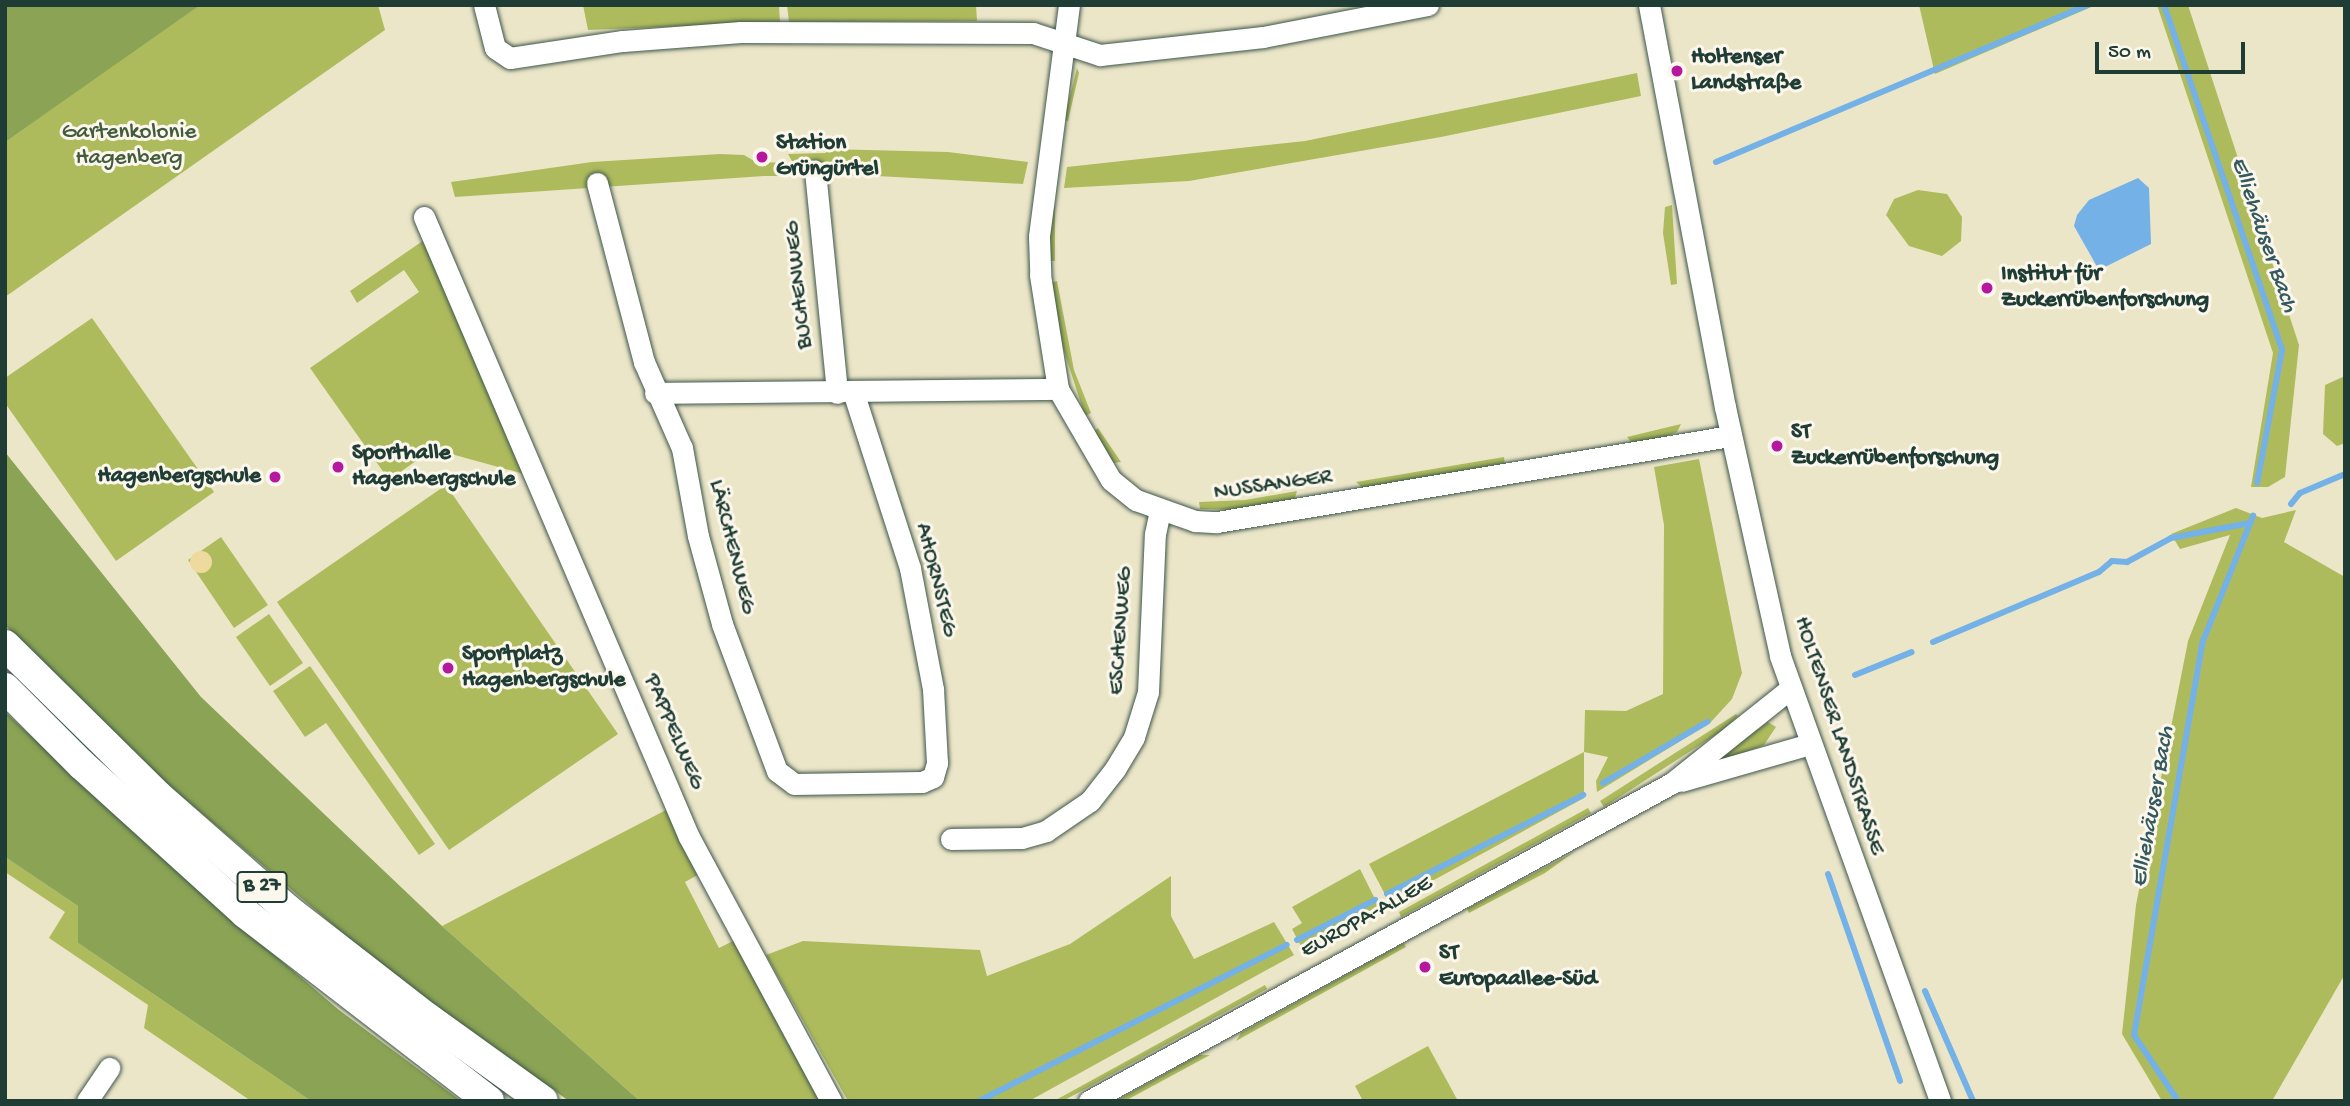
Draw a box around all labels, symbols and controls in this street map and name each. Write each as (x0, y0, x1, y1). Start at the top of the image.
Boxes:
scale bar (2098, 28, 2248, 72)
text: 50 m (2108, 41, 2151, 66)
place label: Holtenser Landstraße (1691, 44, 1801, 98)
marker: Holtenser Landstraße (1669, 63, 1685, 79)
park label: Gartenkolonie Hagenberg (62, 119, 196, 173)
place label: Station Grüngürtel (776, 130, 879, 184)
marker: Station Grüngürtel (754, 149, 770, 165)
water label: Elliehäuser Bach (2223, 153, 2303, 317)
street label: BUCHENWEG (780, 220, 820, 350)
place label: Institut für Zuckerrübenforschung (2001, 261, 2209, 315)
marker: Institut für Zuckerrübenforschung (1979, 280, 1995, 296)
place label: ST Zuckerrübenforschung (1791, 419, 1999, 473)
marker: ST Zuckerrübenforschung (1769, 438, 1785, 454)
place label: Sporthalle Hagenbergschule (352, 440, 515, 494)
marker: Sporthalle Hagenbergschule (330, 459, 346, 475)
place label: Hagenbergschule (98, 463, 261, 491)
street label: NUSSANGER (1212, 464, 1334, 508)
marker: Hagenbergschule (267, 469, 283, 485)
street label: LÄRCHENWEG (701, 477, 761, 617)
street label: AHORNSTEG (908, 520, 962, 640)
street label: ESCHENWEG (1104, 566, 1140, 696)
street label: HOLTENSER LANDSTRASSE (1786, 613, 1890, 859)
place label: Sportplatz Hagenbergschule (462, 641, 625, 695)
marker: Sportplatz Hagenbergschule (440, 660, 456, 676)
street label: PAPPELWEG (636, 670, 710, 794)
water label: Elliehäuser Bach (2126, 724, 2182, 890)
road number: B 27 (236, 870, 288, 904)
street label: EUROPA-ALLEE (1296, 871, 1438, 965)
place label: ST Europaallee-Süd (1439, 940, 1597, 994)
marker: ST Europaallee-Süd (1417, 959, 1433, 975)

